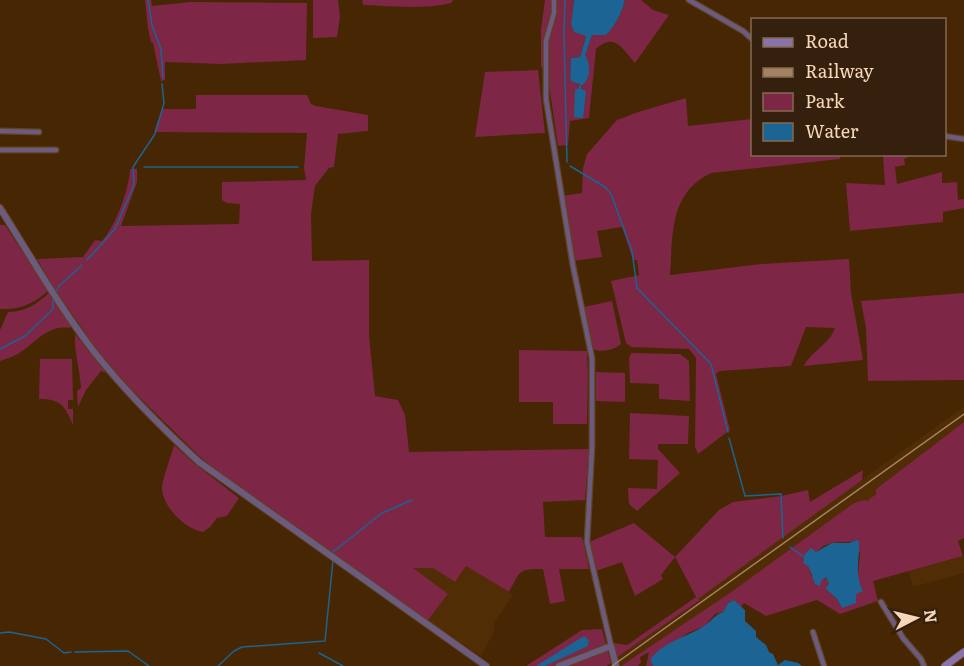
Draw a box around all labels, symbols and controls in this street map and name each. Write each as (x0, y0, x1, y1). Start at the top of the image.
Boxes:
legend (751, 18, 946, 156)
text: Road (805, 27, 849, 54)
text: Railway (805, 57, 874, 84)
text: Park (805, 87, 846, 114)
text: Water (805, 117, 859, 144)
north arrow (886, 588, 946, 648)
text: N (919, 608, 945, 624)

